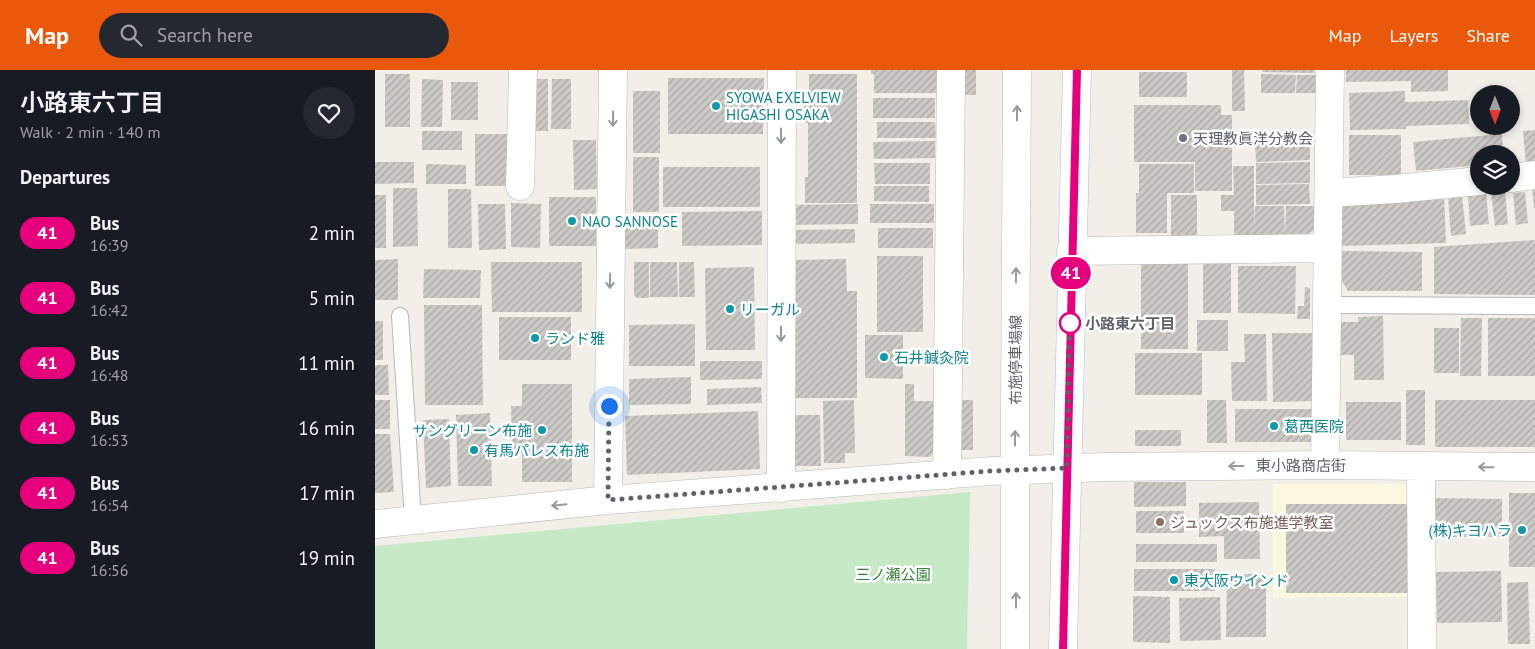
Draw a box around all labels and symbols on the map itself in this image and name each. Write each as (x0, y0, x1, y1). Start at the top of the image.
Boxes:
north arrow (1470, 85, 1520, 135)
place label: SYOWA EXELVIEW HIGASHI OSAKA (726, 88, 841, 124)
marker: SYOWA EXELVIEW HIGASHI OSAKA (710, 100, 722, 112)
one-way arrow (1012, 105, 1022, 122)
one-way arrow (608, 110, 617, 126)
one-way arrow (776, 128, 786, 144)
place label: 天理教眞洋分教会 (1193, 129, 1313, 148)
marker: 天理教眞洋分教会 (1177, 132, 1189, 144)
place label: NAO SANNOSE (582, 212, 678, 231)
marker: NAO SANNOSE (566, 215, 578, 227)
line badge: 41 (1049, 257, 1093, 289)
one-way arrow (1011, 268, 1021, 284)
one-way arrow (606, 273, 615, 289)
place label: リーガル (740, 300, 800, 319)
marker: リーガル (724, 303, 736, 315)
marker: 小路東六丁目 (1059, 312, 1081, 334)
place label: 小路東六丁目 (1085, 314, 1175, 333)
street label: 布施停車場線 (1006, 315, 1025, 405)
one-way arrow (776, 325, 786, 341)
place label: ランド雅 (545, 329, 605, 348)
marker: ランド雅 (529, 332, 541, 344)
place label: 石井鍼灸院 (894, 348, 969, 367)
marker: 石井鍼灸院 (878, 351, 890, 363)
your location (597, 394, 622, 419)
place label: 葛西医院 (1284, 417, 1344, 436)
marker: 葛西医院 (1268, 420, 1280, 432)
place label: サングリーン布施 (413, 421, 532, 440)
marker: サングリーン布施 (536, 424, 548, 436)
one-way arrow (1010, 430, 1020, 446)
place label: 有馬パレス布施 (484, 441, 589, 460)
marker: 有馬パレス布施 (468, 444, 480, 456)
street label: 東小路商店街 (1256, 456, 1346, 475)
one-way arrow (1229, 461, 1245, 471)
one-way arrow (1479, 462, 1495, 472)
one-way arrow (552, 500, 568, 510)
place label: ジュックス布施進学教室 (1170, 513, 1334, 532)
marker: ジュックス布施進学教室 (1154, 516, 1166, 528)
place label: (株)キヨハラ (1429, 521, 1512, 540)
marker: (株)キヨハラ (1516, 524, 1528, 536)
park label: 三ノ瀬公園 (855, 565, 931, 584)
place label: 東大阪ウインド (1184, 571, 1289, 590)
marker: 東大阪ウインド (1168, 574, 1180, 586)
one-way arrow (1011, 593, 1021, 609)

